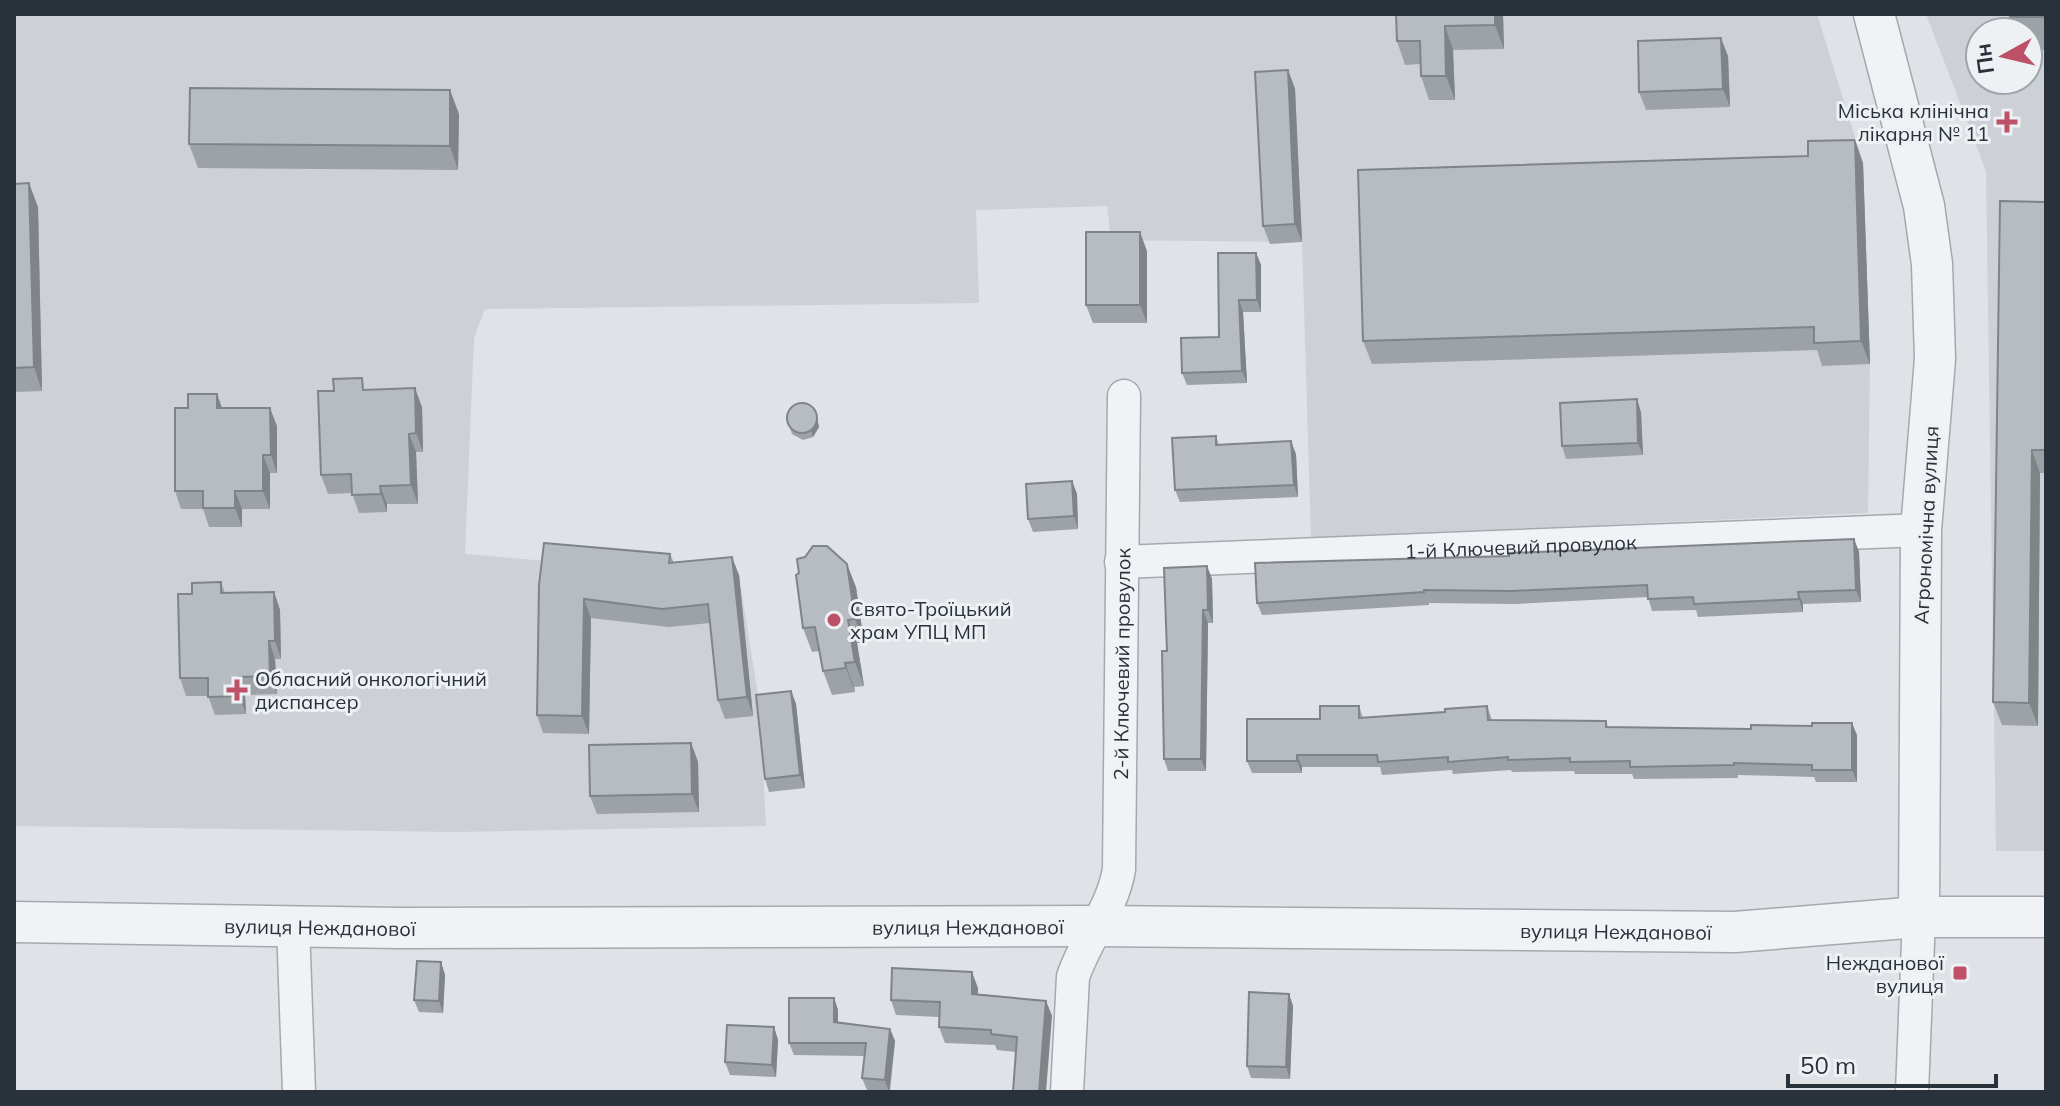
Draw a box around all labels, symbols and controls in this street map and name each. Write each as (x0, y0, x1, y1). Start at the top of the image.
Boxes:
north arrow (1964, 16, 2044, 96)
text: Пн (1968, 42, 2000, 76)
place label: Міська клінічна лікарня № 11 (1838, 98, 1989, 146)
marker: Міська клінічна лікарня № 11 (1996, 111, 2018, 133)
street label: Агрономічна вулиця (1908, 425, 1944, 625)
street label: 1-й Ключевий провулок (1404, 529, 1637, 563)
street label: 2-й Ключевий провулок (1107, 548, 1135, 780)
place label: Свято-Троїцький храм УПЦ МП (850, 596, 1012, 644)
marker: Свято-Троїцький храм УПЦ МП (825, 611, 843, 629)
place label: Обласний онкологічний диспансер (255, 666, 487, 714)
marker: Обласний онкологічний диспансер (226, 679, 248, 701)
street label: вулиця Нежданової (224, 913, 417, 941)
street label: вулиця Нежданової (872, 914, 1065, 939)
street label: вулиця Нежданової (1520, 917, 1713, 944)
place label: Нежданової вулиця (1826, 950, 1945, 998)
marker: Нежданової вулиця (1951, 964, 1969, 982)
scale bar (1788, 1038, 1996, 1088)
text: 50 m (1800, 1050, 1856, 1080)

